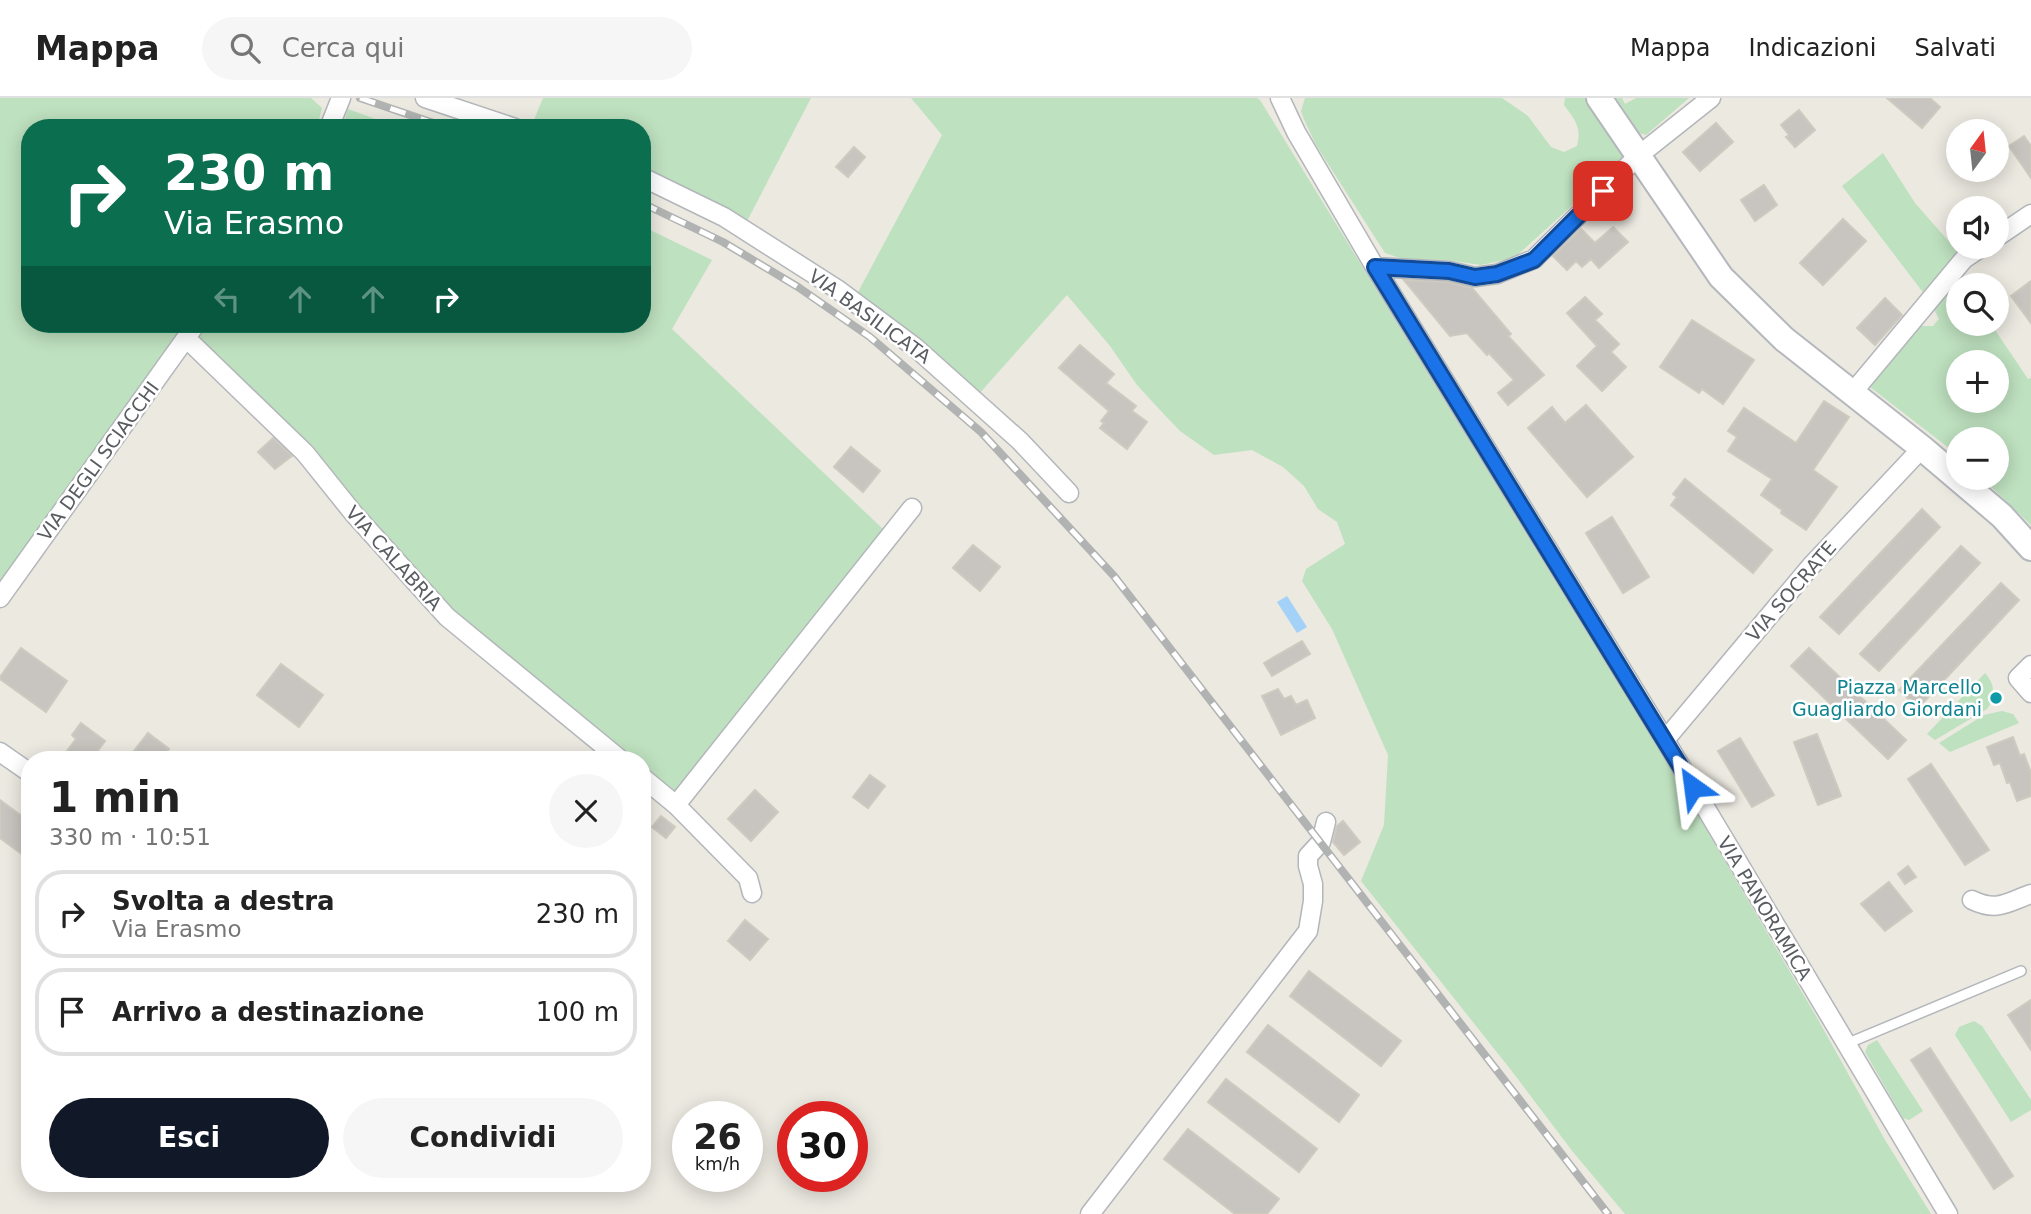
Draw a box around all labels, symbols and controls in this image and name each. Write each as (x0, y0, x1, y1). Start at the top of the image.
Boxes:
search box (202, 17, 692, 80)
text: Mappa (35, 29, 160, 68)
icon: search (226, 29, 264, 67)
text: Cerca qui (282, 33, 405, 63)
text: Mappa (1630, 34, 1710, 62)
text: Indicazioni (1748, 34, 1876, 62)
text: Salvati (1914, 34, 1996, 62)
north arrow (1946, 119, 2009, 182)
map controls (1946, 119, 2009, 490)
text: 230 m (164, 145, 334, 202)
icon: right (49, 147, 140, 238)
pin (1573, 161, 1633, 221)
icon: arrive (1584, 172, 1622, 210)
button: sound (1946, 196, 2009, 259)
text: Via Erasmo (164, 204, 344, 242)
street label: VIA BASILICATA (805, 264, 935, 368)
button: search (1946, 273, 2009, 336)
icon: left (208, 280, 246, 318)
icon: ahead (281, 280, 319, 318)
icon: ahead (354, 280, 392, 318)
icon: right (427, 280, 465, 318)
button: + (1946, 350, 2009, 413)
street label: VIA DEGLI SCIACCHI (33, 377, 163, 545)
button: − (1946, 427, 2009, 490)
street label: VIA CALABRIA (341, 501, 447, 615)
street label: VIA SOCRATE (1742, 536, 1840, 646)
place label: Piazza Marcello Guagliardo Giordani (1792, 676, 1982, 720)
marker: Piazza Marcello Guagliardo Giordani (1988, 690, 2004, 706)
position arrow (1656, 750, 1730, 824)
text: 1 min (49, 773, 181, 822)
button: close (549, 774, 623, 848)
text: 330 m · 10:51 (49, 824, 211, 850)
street label: VIA PANORAMICA (1713, 832, 1817, 984)
text: Svolta a destra (112, 886, 335, 916)
icon: right (53, 895, 91, 933)
text: 230 m (536, 899, 619, 929)
text: Via Erasmo (112, 916, 242, 942)
icon: arrive (53, 993, 91, 1031)
text: Arrivo a destinazione (112, 997, 424, 1027)
text: 100 m (536, 997, 619, 1027)
button: Esci (49, 1098, 329, 1178)
button: Condividi (343, 1098, 623, 1178)
speed limit sign: 30 (777, 1101, 868, 1192)
text: 26 (693, 1117, 742, 1157)
text: km/h (695, 1153, 740, 1174)

